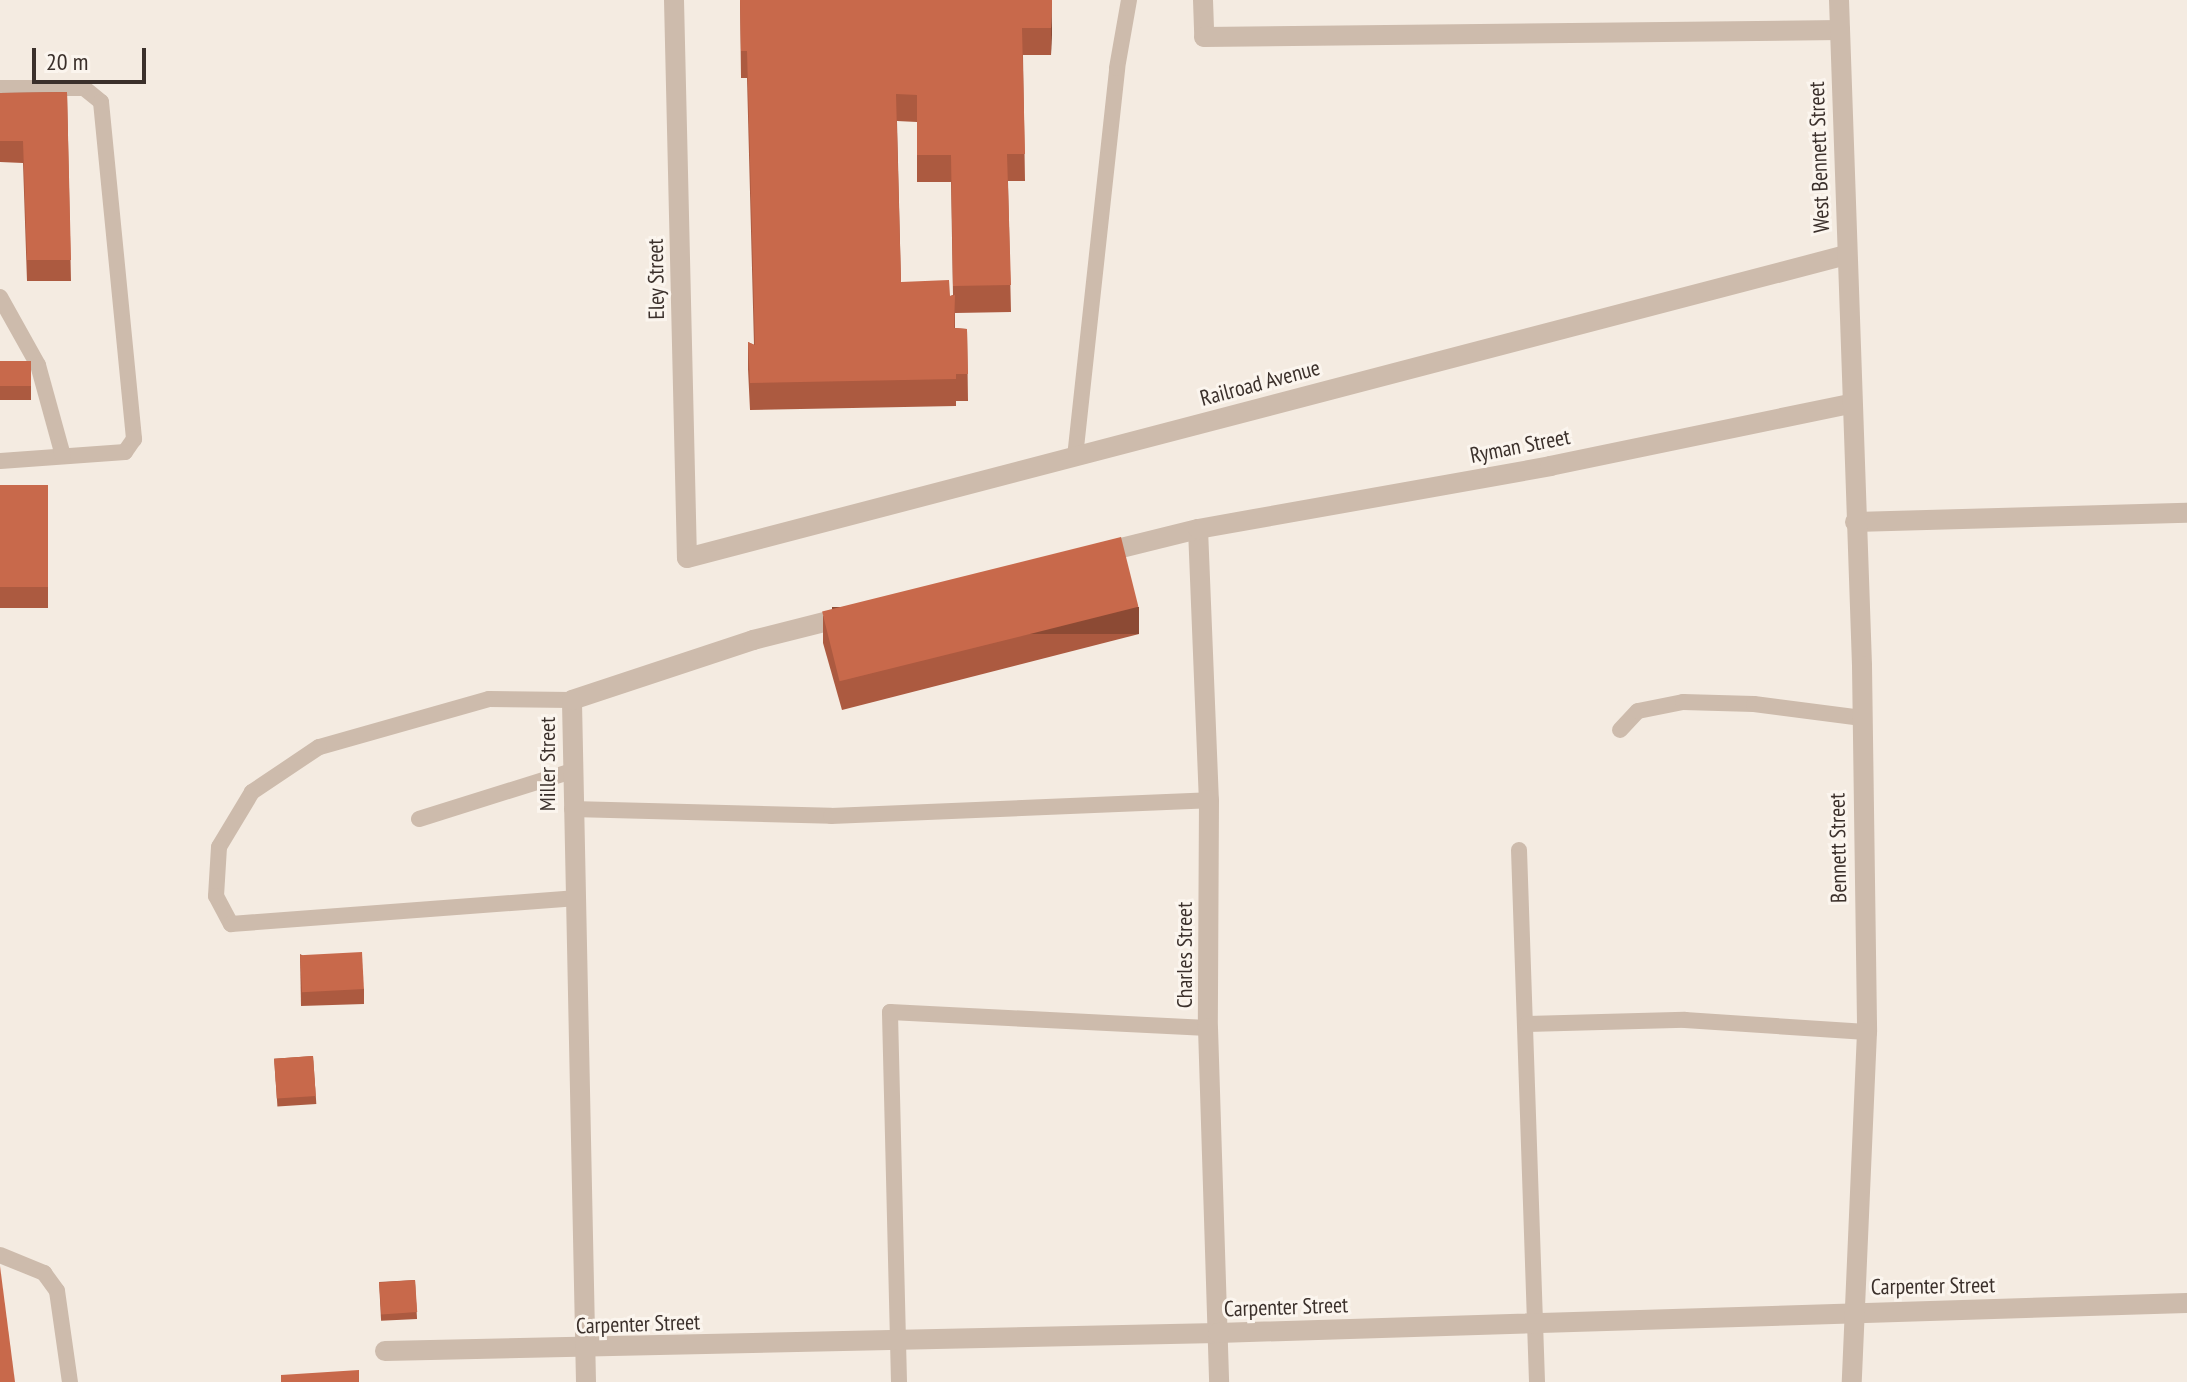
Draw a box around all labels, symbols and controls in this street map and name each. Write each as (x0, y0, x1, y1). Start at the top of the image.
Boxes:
scale bar (36, 32, 150, 82)
text: 20 m (46, 46, 88, 77)
street label: West Bennett Street (1803, 81, 1835, 233)
street label: Eley Street (642, 238, 670, 320)
street label: Railroad Avenue (1197, 354, 1323, 412)
street label: Ryman Street (1468, 423, 1572, 469)
street label: Miller Street (535, 717, 561, 811)
street label: Bennett Street (1824, 793, 1852, 903)
street label: Charles Street (1172, 902, 1198, 1008)
street label: Carpenter Street (1871, 1272, 1995, 1300)
street label: Carpenter Street (1224, 1292, 1348, 1322)
street label: Carpenter Street (576, 1309, 700, 1339)

